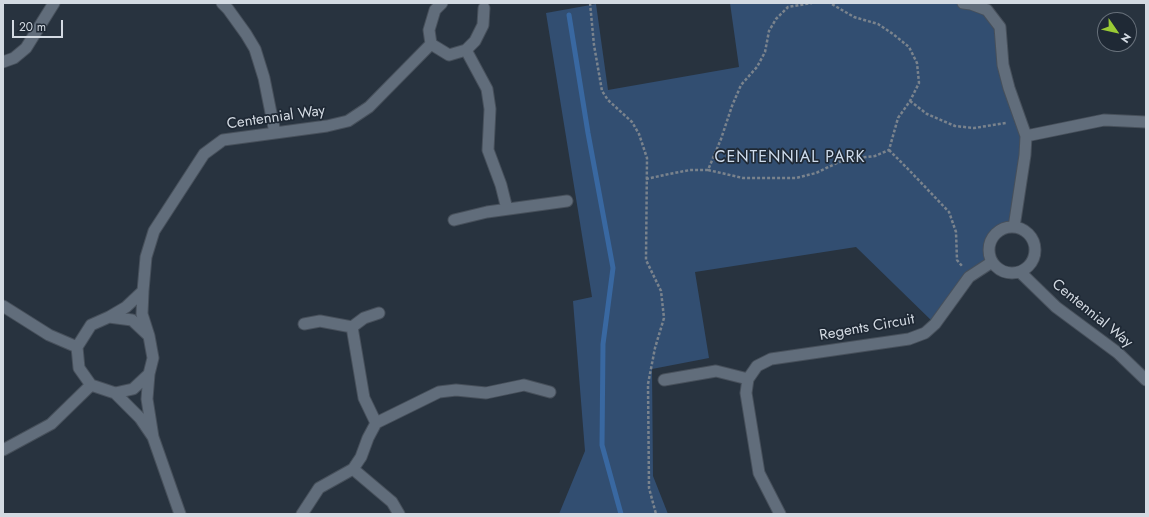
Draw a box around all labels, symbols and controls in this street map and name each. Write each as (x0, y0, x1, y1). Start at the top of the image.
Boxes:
scale bar (14, 12, 65, 38)
north arrow (1097, 12, 1137, 52)
text: 20 m (19, 18, 46, 36)
text: N (1117, 30, 1135, 46)
street label: Centennial Way (226, 102, 326, 134)
district label: CENTENNIAL PARK (715, 148, 865, 168)
street label: Centennial Way (1048, 276, 1136, 352)
street label: Regents Circuit (818, 311, 916, 345)

